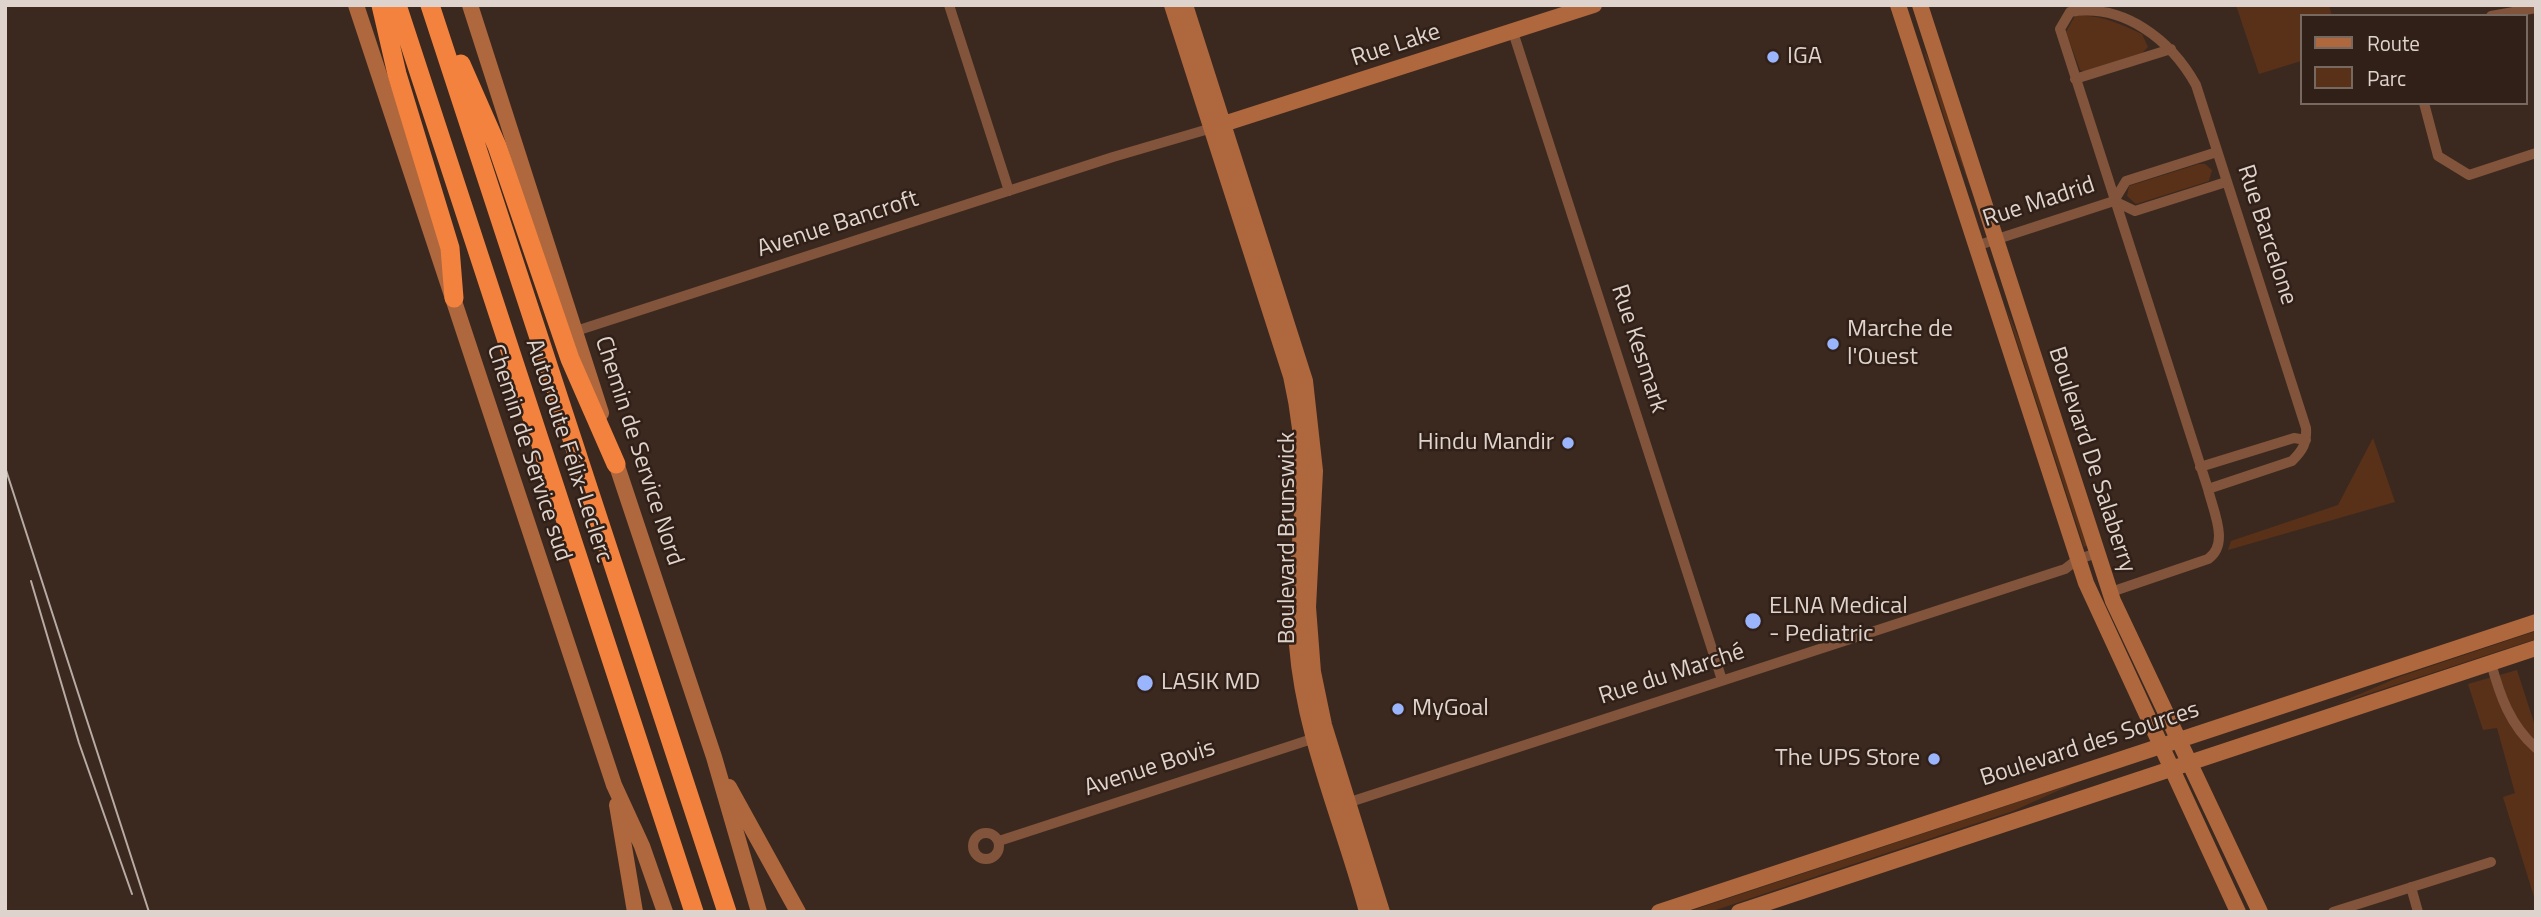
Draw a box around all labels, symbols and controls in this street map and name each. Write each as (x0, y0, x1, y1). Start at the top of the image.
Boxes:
legend (2300, 14, 2527, 105)
street label: Rue Lake (1348, 18, 1444, 74)
text: Route (2367, 27, 2420, 59)
place label: IGA (1787, 43, 1822, 71)
marker: IGA (1765, 49, 1781, 65)
text: Parc (2367, 62, 2406, 94)
street label: Rue Barcelone (2230, 161, 2302, 309)
street label: Rue Madrid (1979, 171, 2099, 235)
street label: Avenue Bancroft (754, 185, 922, 265)
street label: Rue Kesmark (1604, 281, 1672, 417)
place label: Marche de l'Ouest (1847, 316, 1953, 372)
street label: Chemin de Service Nord (587, 333, 689, 569)
street label: Autoroute Félix-Leclerc (518, 336, 618, 566)
marker: Marche de l'Ouest (1825, 336, 1841, 352)
street label: Chemin de Service sud (479, 341, 577, 565)
street label: Boulevard De Salaberry (2041, 344, 2141, 576)
place label: Hindu Mandir (1418, 429, 1554, 457)
street label: Boulevard Brunswick (1274, 432, 1302, 644)
marker: Hindu Mandir (1560, 435, 1576, 451)
place label: ELNA Medical - Pediatric (1769, 593, 1908, 649)
marker: ELNA Medical - Pediatric (1743, 611, 1763, 631)
street label: Rue du Marché (1596, 638, 1748, 712)
place label: LASIK MD (1161, 669, 1260, 697)
marker: LASIK MD (1135, 673, 1155, 693)
place label: MyGoal (1412, 695, 1489, 723)
street label: Boulevard des Sources (1977, 696, 2203, 794)
marker: MyGoal (1390, 701, 1406, 717)
street label: Avenue Bovis (1081, 734, 1219, 804)
place label: The UPS Store (1775, 745, 1920, 773)
marker: The UPS Store (1926, 751, 1942, 767)

